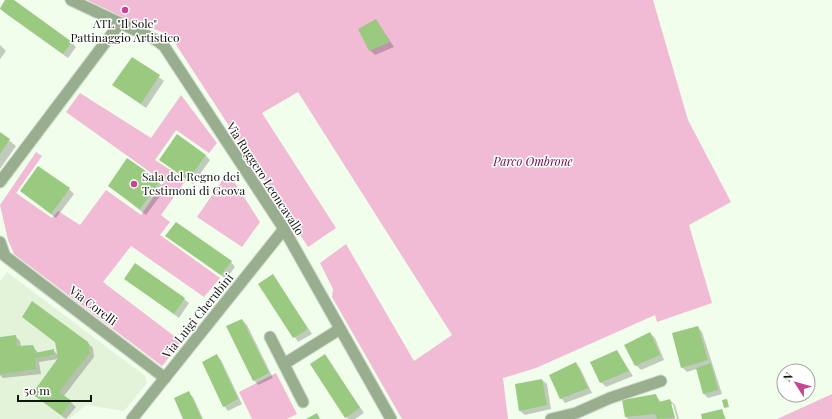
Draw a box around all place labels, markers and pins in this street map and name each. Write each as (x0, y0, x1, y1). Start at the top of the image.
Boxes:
marker: ATL "Il Sole" Pattinaggio Artistico (120, 5, 130, 15)
place label: ATL "Il Sole" Pattinaggio Artistico (70, 15, 180, 45)
place label: Sala del Regno dei Testimoni di Geova (142, 168, 245, 198)
marker: Sala del Regno dei Testimoni di Geova (129, 179, 139, 189)

